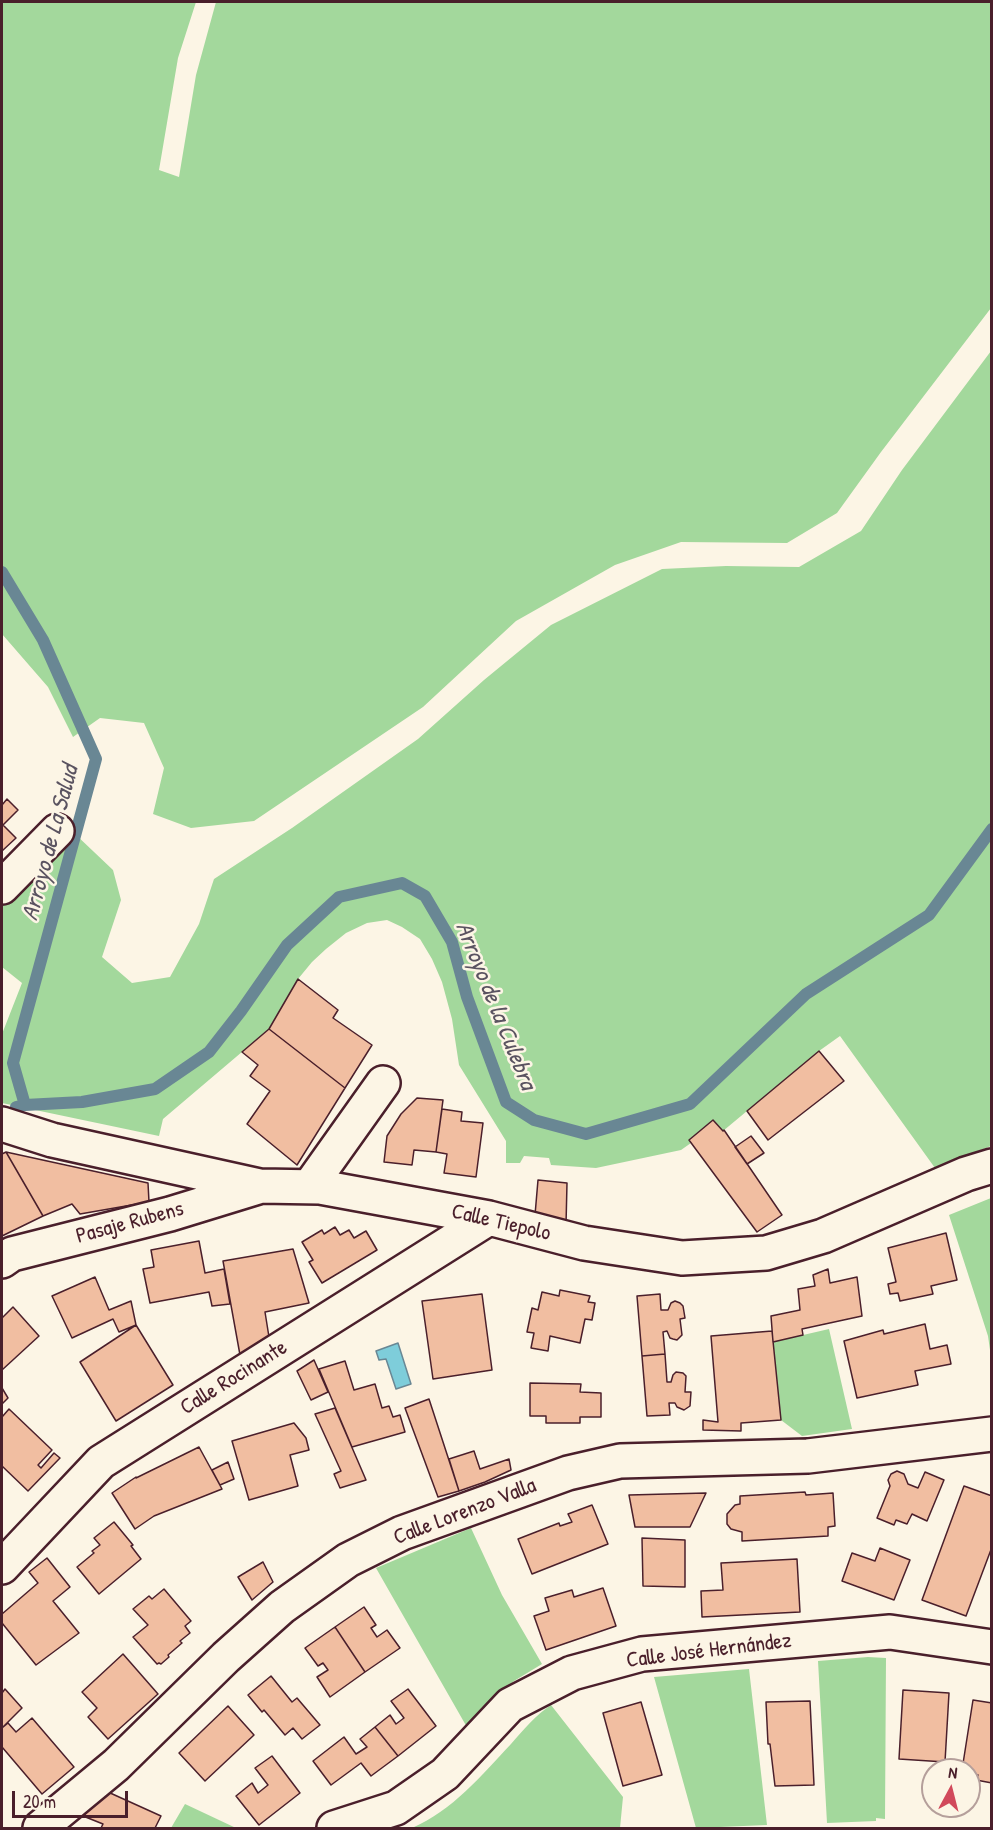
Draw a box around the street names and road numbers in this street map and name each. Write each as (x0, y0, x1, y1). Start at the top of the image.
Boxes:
street label: Pasaje Rubens (73, 1196, 187, 1250)
street label: Calle Tiepolo (449, 1199, 553, 1247)
street label: Calle Rocinante (176, 1335, 292, 1421)
street label: Calle Lorenzo Valla (390, 1473, 540, 1551)
street label: Calle José Hernández (625, 1628, 793, 1674)

